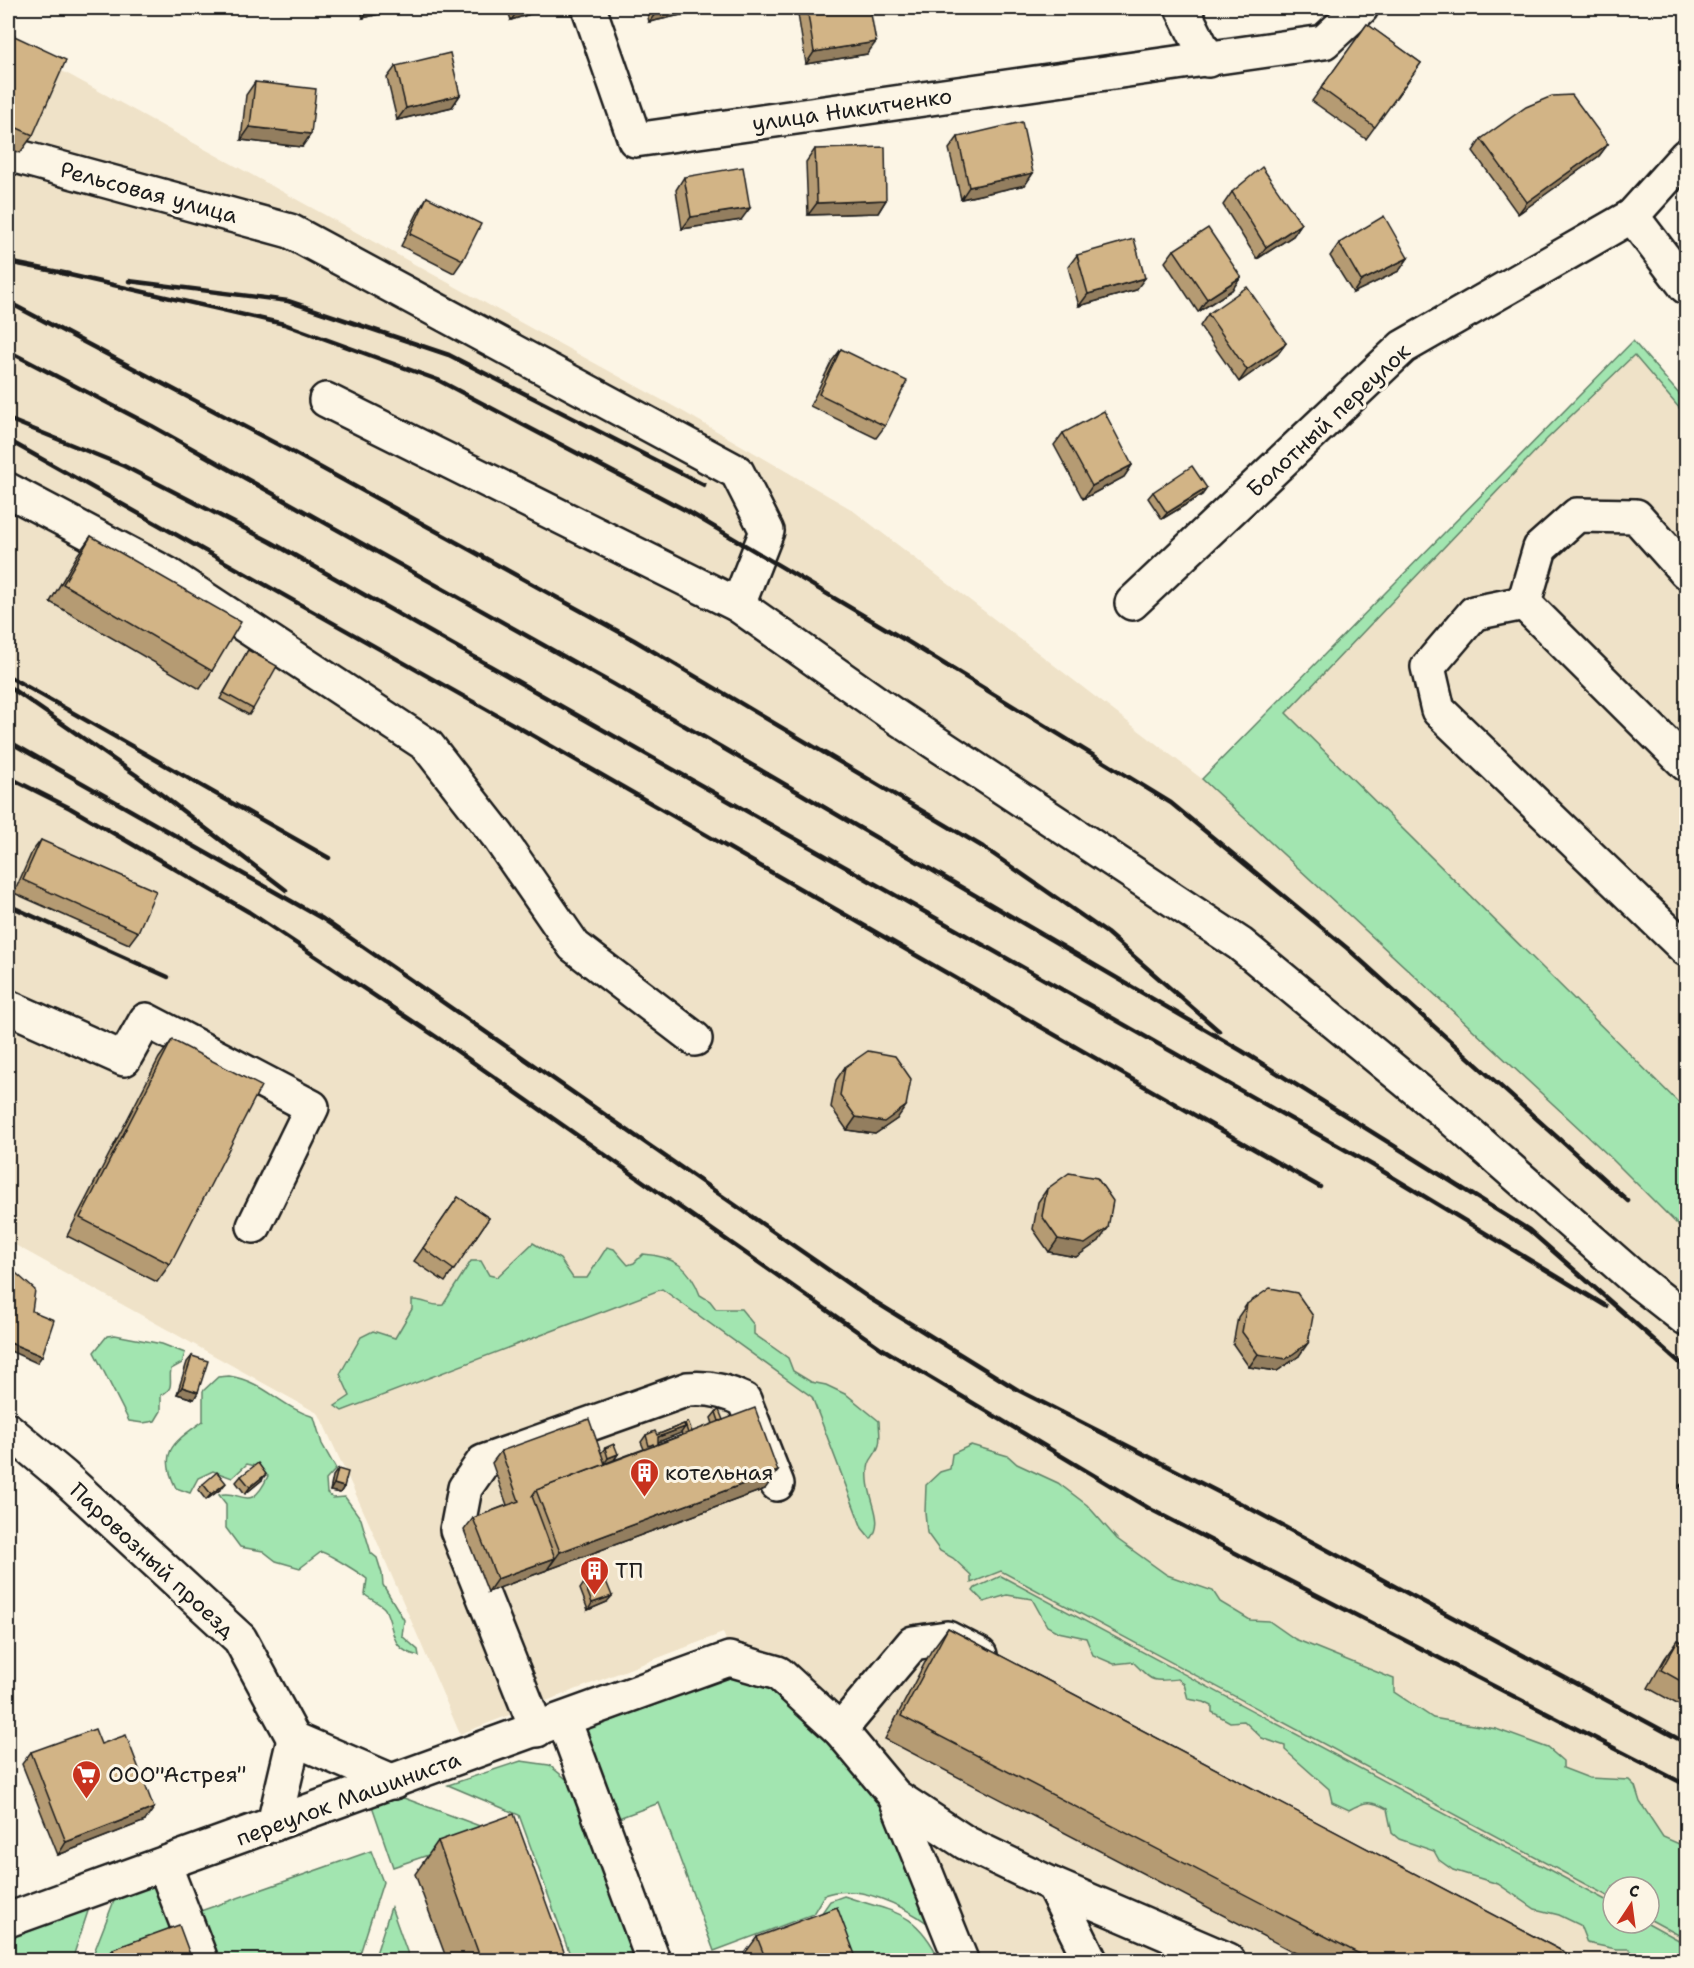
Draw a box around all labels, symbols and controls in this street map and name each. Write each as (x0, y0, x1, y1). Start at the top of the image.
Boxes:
street label: улица Никитченко (750, 81, 954, 138)
street label: Рельсовая улица (57, 155, 241, 230)
street label: Болотный переулок (1240, 337, 1416, 504)
building icon: котельная (628, 1456, 660, 1498)
place label: котельная (665, 1458, 774, 1487)
street label: Паровозный проезд (64, 1476, 242, 1645)
building icon: ТП (578, 1554, 610, 1596)
place label: ТП (615, 1556, 643, 1585)
street label: переулок Машиниста (232, 1744, 465, 1853)
supermarket icon: ООО"Астрея" (71, 1758, 103, 1800)
place label: ООО"Астрея" (108, 1760, 247, 1789)
north arrow (1601, 1875, 1661, 1935)
text: С (1627, 1880, 1642, 1902)

